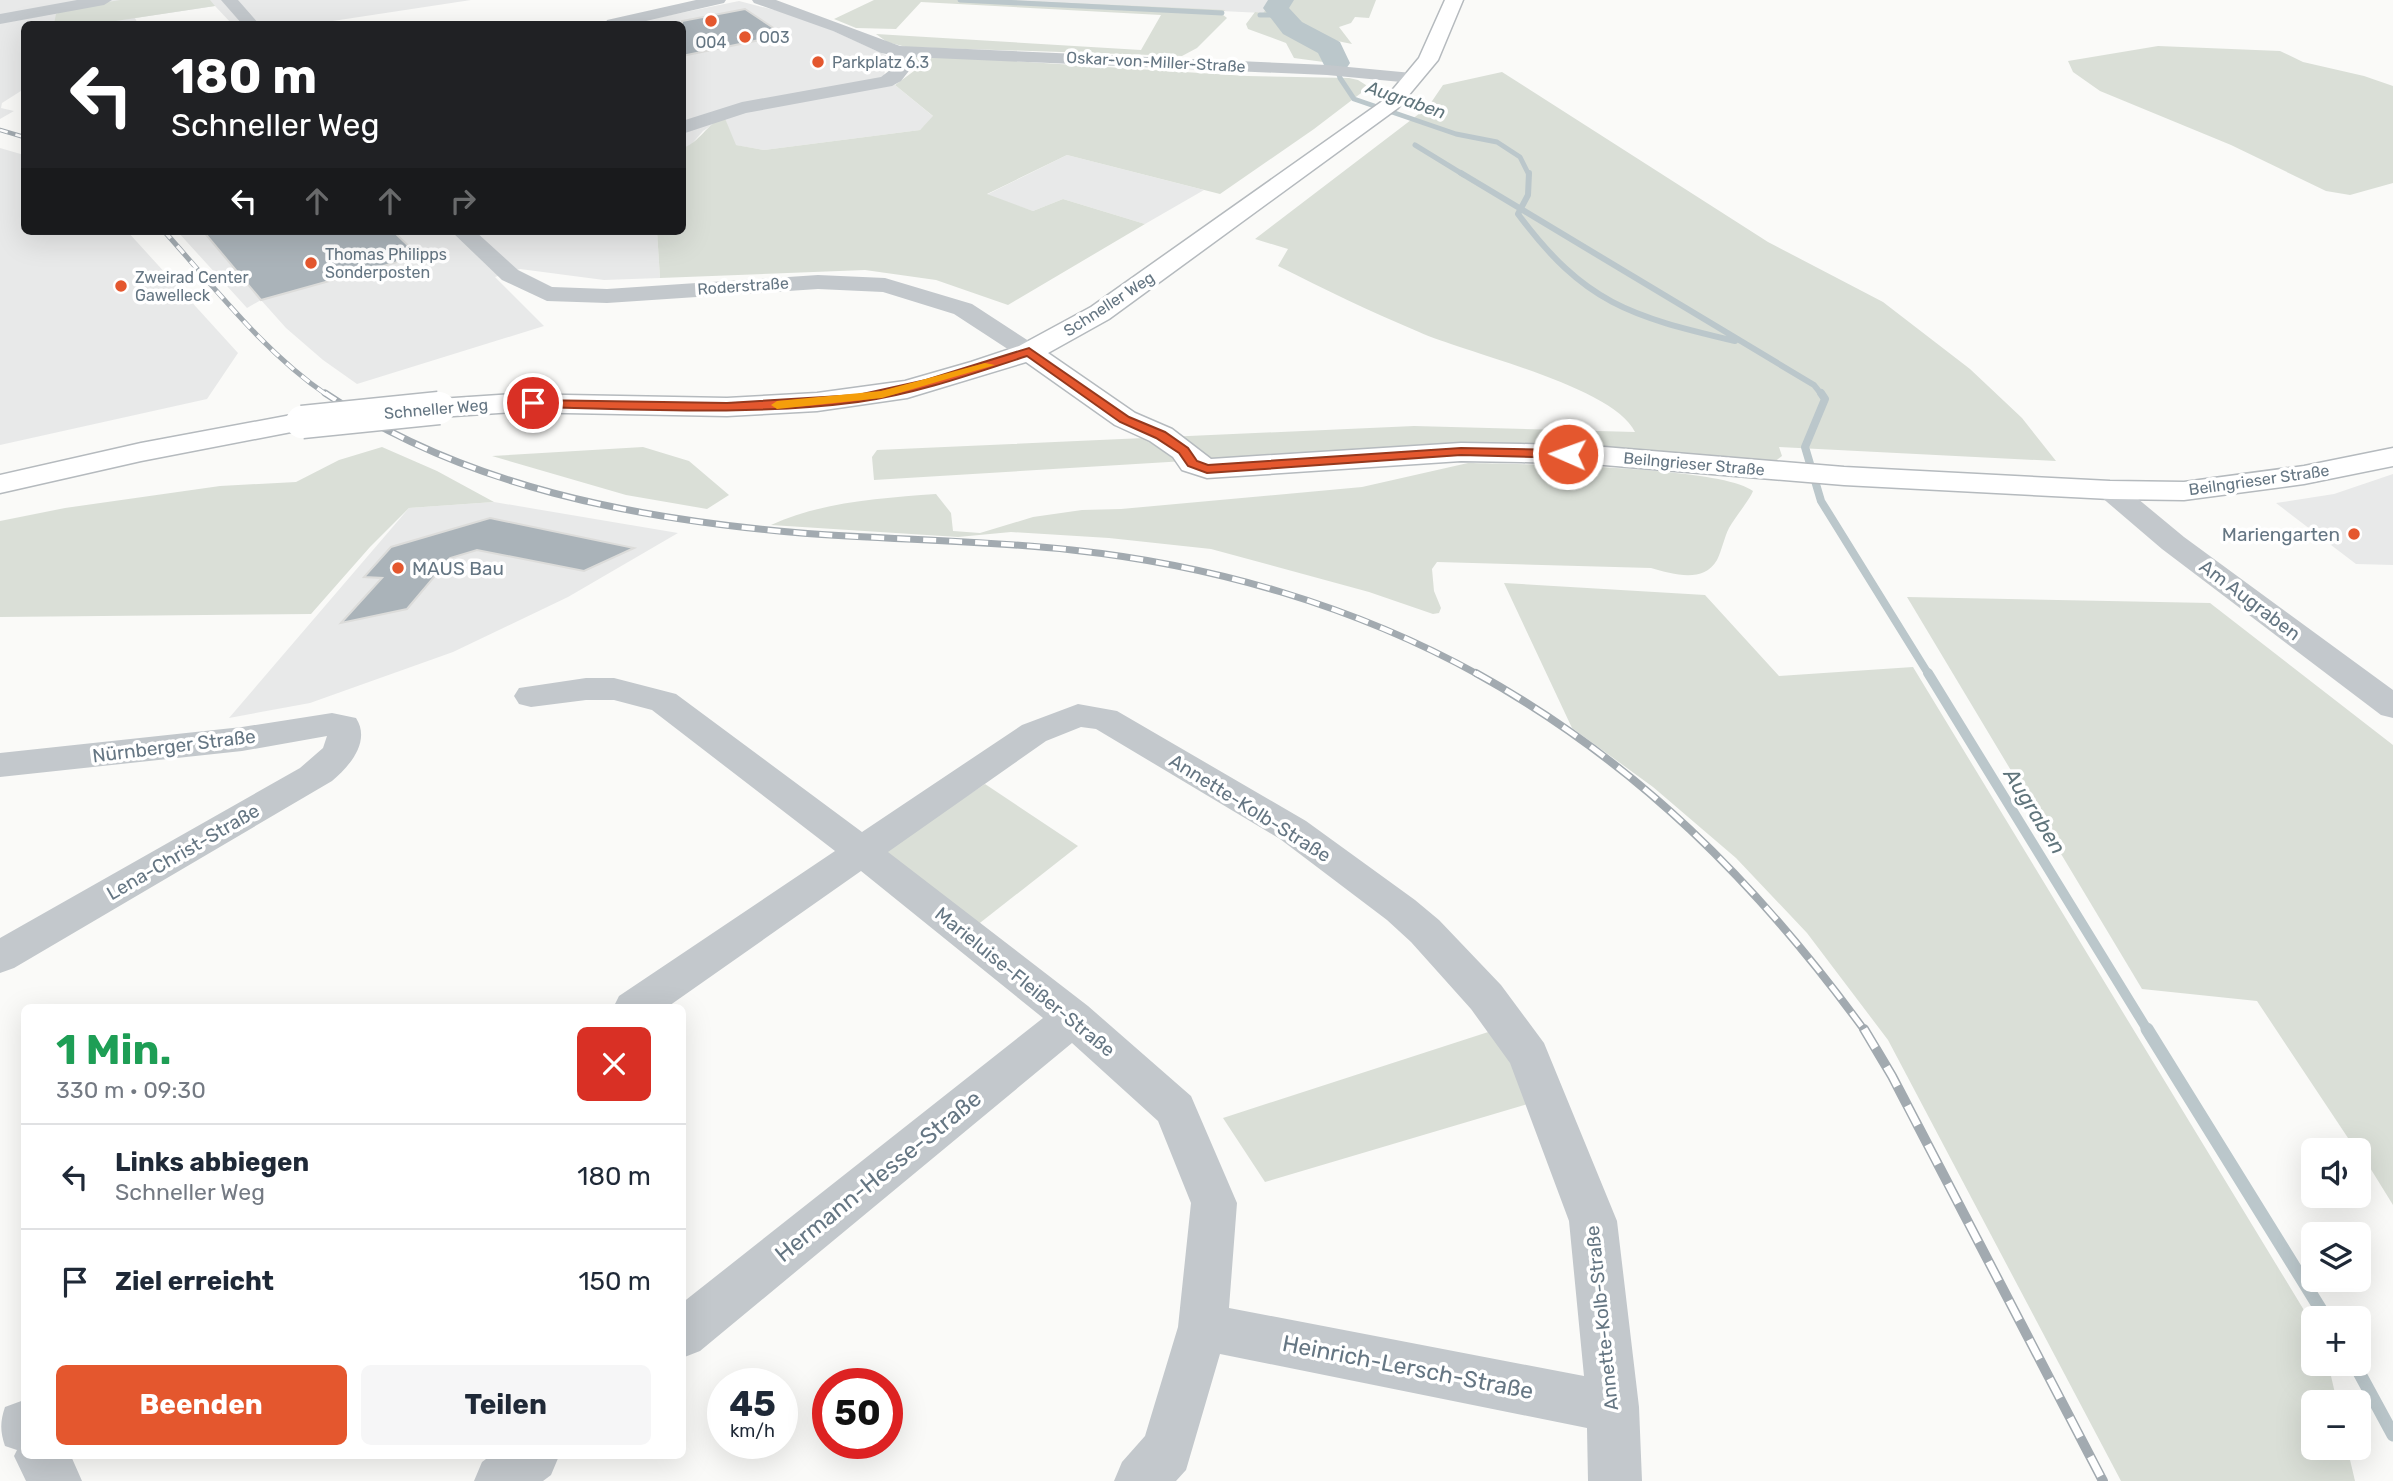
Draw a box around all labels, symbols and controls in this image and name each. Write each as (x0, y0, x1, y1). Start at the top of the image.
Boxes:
marker: O04 (703, 13, 719, 29)
place label: O03 (759, 28, 790, 47)
marker: O03 (737, 29, 753, 45)
place label: O04 (696, 33, 727, 52)
text: 180 m (171, 47, 317, 105)
street label: Oskar-von-Miller-Straße (1066, 48, 1246, 76)
icon: left (56, 49, 147, 140)
place label: Parkplatz 6.3 (832, 53, 929, 72)
marker: Parkplatz 6.3 (810, 54, 826, 70)
water label: Augraben (1362, 76, 1449, 124)
text: Schneller Weg (171, 106, 380, 144)
icon: left (225, 182, 263, 220)
icon: ahead (298, 182, 336, 220)
icon: ahead (371, 182, 409, 220)
icon: right (444, 182, 482, 220)
place label: Thomas Philipps Sonderposten (325, 245, 447, 282)
marker: Thomas Philipps Sonderposten (303, 255, 319, 271)
place label: Zweirad Center Gawelleck (135, 268, 248, 305)
street label: Schneller Weg (1060, 268, 1158, 340)
street label: Roderstraße (697, 273, 789, 299)
marker: Zweirad Center Gawelleck (113, 278, 129, 294)
pin (503, 373, 563, 433)
icon: arrive (514, 384, 552, 422)
street label: Schneller Weg (383, 395, 489, 423)
position arrow (1531, 417, 1605, 491)
street label: Beilngrieser Straße (1623, 448, 1765, 480)
street label: Beilngrieser Straße (2188, 461, 2331, 499)
place label: Mariengarten (2222, 523, 2340, 546)
marker: Mariengarten (2346, 526, 2362, 542)
street label: Am Augraben (2195, 555, 2305, 645)
place label: MAUS Bau (412, 557, 504, 580)
marker: MAUS Bau (390, 560, 406, 576)
street label: Nürnberger Straße (91, 725, 257, 767)
street label: Annette-Kolb-Straße (1165, 749, 1335, 867)
water label: Augraben (1998, 763, 2071, 858)
street label: Lena-Christ-Straße (102, 799, 264, 905)
street label: Marieluise-Fleißer-Straße (930, 902, 1120, 1062)
text: 1 Min. (56, 1025, 172, 1075)
button: close (577, 1027, 651, 1101)
text: 330 m · 09:30 (56, 1076, 206, 1104)
street label: Hermann-Hesse-Straße (769, 1084, 987, 1268)
map controls (2301, 1138, 2371, 1460)
button: sound (2301, 1138, 2371, 1208)
text: Links abbiegen (115, 1147, 309, 1178)
icon: left (56, 1158, 94, 1196)
text: 180 m (577, 1161, 651, 1192)
text: Schneller Weg (115, 1178, 265, 1206)
button: layers (2301, 1222, 2371, 1292)
street label: Annette-Kolb-Straße (1581, 1224, 1623, 1412)
icon: arrive (56, 1263, 94, 1301)
text: Ziel erreicht (115, 1266, 274, 1297)
text: 150 m (578, 1266, 651, 1297)
button: + (2301, 1306, 2371, 1376)
street label: Heinrich-Lersch-Straße (1280, 1329, 1536, 1405)
button: Beenden (56, 1365, 347, 1445)
button: Teilen (361, 1365, 651, 1445)
speed limit sign: 50 (812, 1368, 903, 1459)
text: 45 (729, 1383, 776, 1425)
button: − (2301, 1390, 2371, 1460)
text: km/h (730, 1420, 775, 1442)

